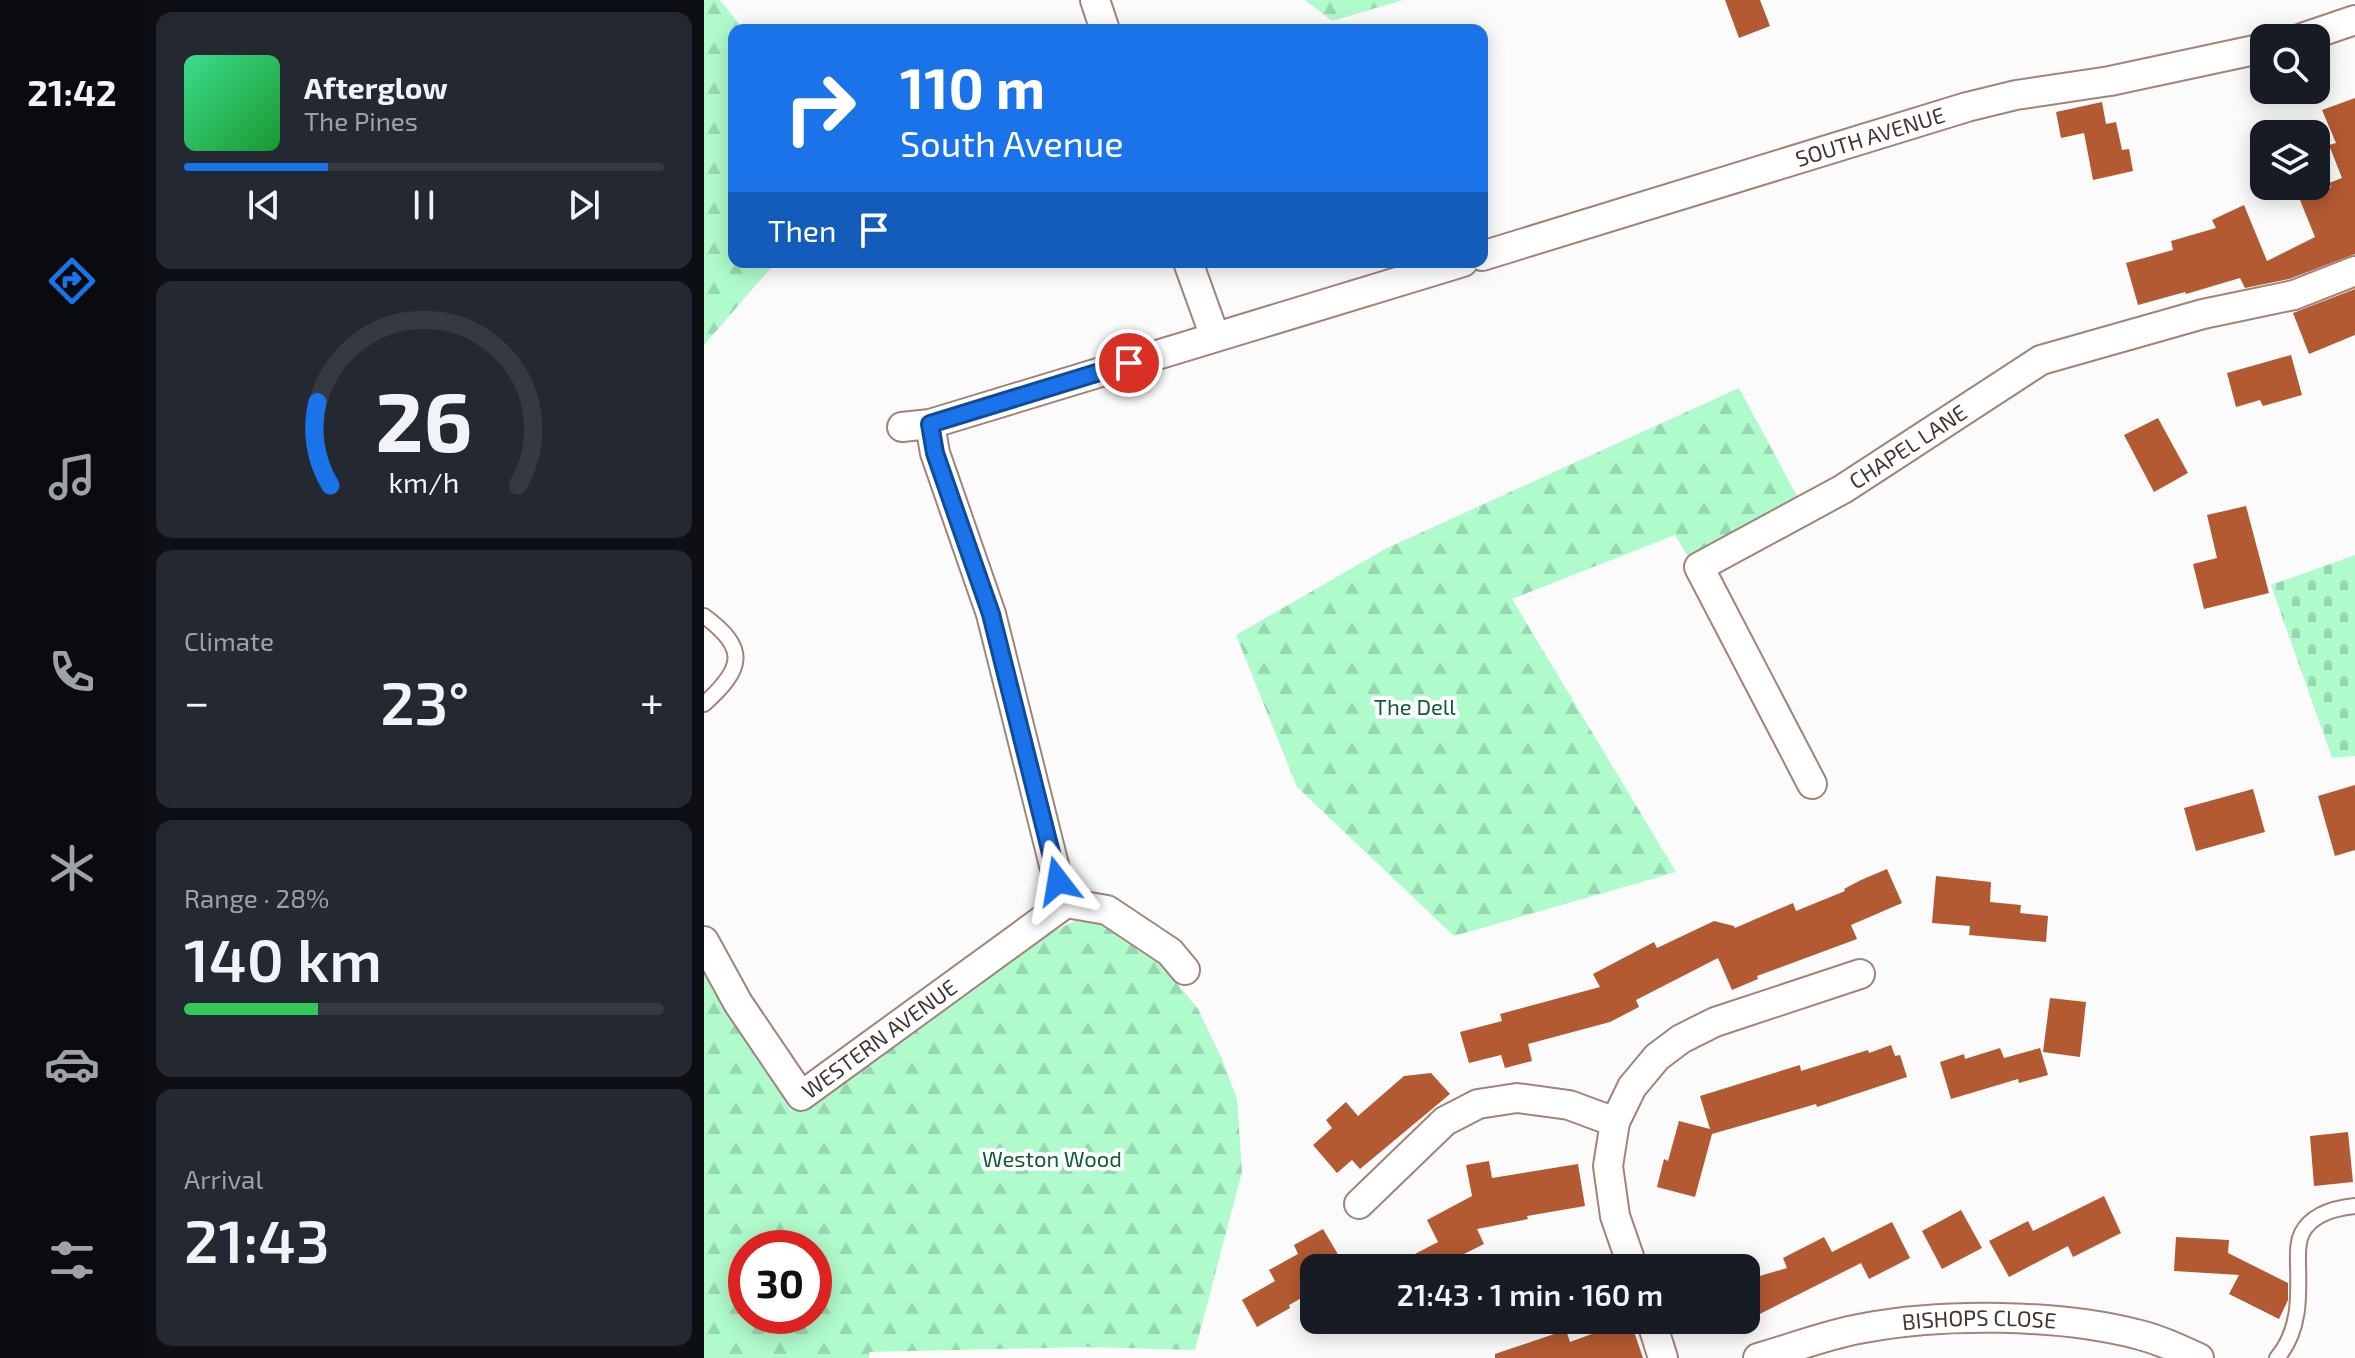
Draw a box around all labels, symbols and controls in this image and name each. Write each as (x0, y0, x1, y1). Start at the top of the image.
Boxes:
map controls (2250, 24, 2330, 200)
button: search (2250, 24, 2330, 104)
text: 110 m (900, 53, 1045, 120)
icon: right (768, 56, 872, 160)
text: Afterglow (304, 69, 448, 105)
text: 21:42 (27, 70, 117, 113)
street label: SOUTH AVENUE (1792, 101, 1948, 171)
text: The Pines (304, 105, 418, 136)
button: layers (2250, 120, 2330, 200)
text: South Avenue (900, 121, 1124, 164)
icon: previous (242, 183, 286, 227)
icon: pause (402, 183, 446, 227)
icon: next (562, 183, 606, 227)
icon: arrive (852, 208, 896, 252)
text: Then (768, 212, 836, 248)
icon: directions (44, 253, 100, 309)
pin (1095, 329, 1163, 397)
icon: arrive (1107, 341, 1151, 385)
text: 26 (375, 368, 473, 468)
street label: CHAPEL LANE (1844, 398, 1971, 494)
icon: music (44, 449, 100, 505)
text: km/h (389, 464, 459, 499)
text: Climate (184, 625, 274, 656)
icon: phone (44, 644, 100, 700)
text: 23° (380, 665, 469, 737)
text: − (184, 674, 210, 727)
text: + (640, 674, 664, 727)
park label: The Dell (1374, 693, 1456, 719)
position arrow (1016, 839, 1100, 923)
icon: climate (44, 840, 100, 896)
text: Range · 28% (184, 882, 329, 913)
text: 140 km (184, 922, 382, 994)
street label: WESTERN AVENUE (796, 973, 961, 1103)
icon: car (44, 1036, 100, 1092)
park label: Weston Wood (982, 1145, 1122, 1171)
text: Arrival (184, 1163, 263, 1194)
text: 21:43 (184, 1203, 330, 1275)
speed limit sign: 30 (728, 1230, 832, 1334)
icon: filters (44, 1232, 100, 1288)
text: 21:43 · 1 min · 160 m (1397, 1276, 1663, 1312)
street label: BISHOPS CLOSE (1901, 1304, 2058, 1334)

